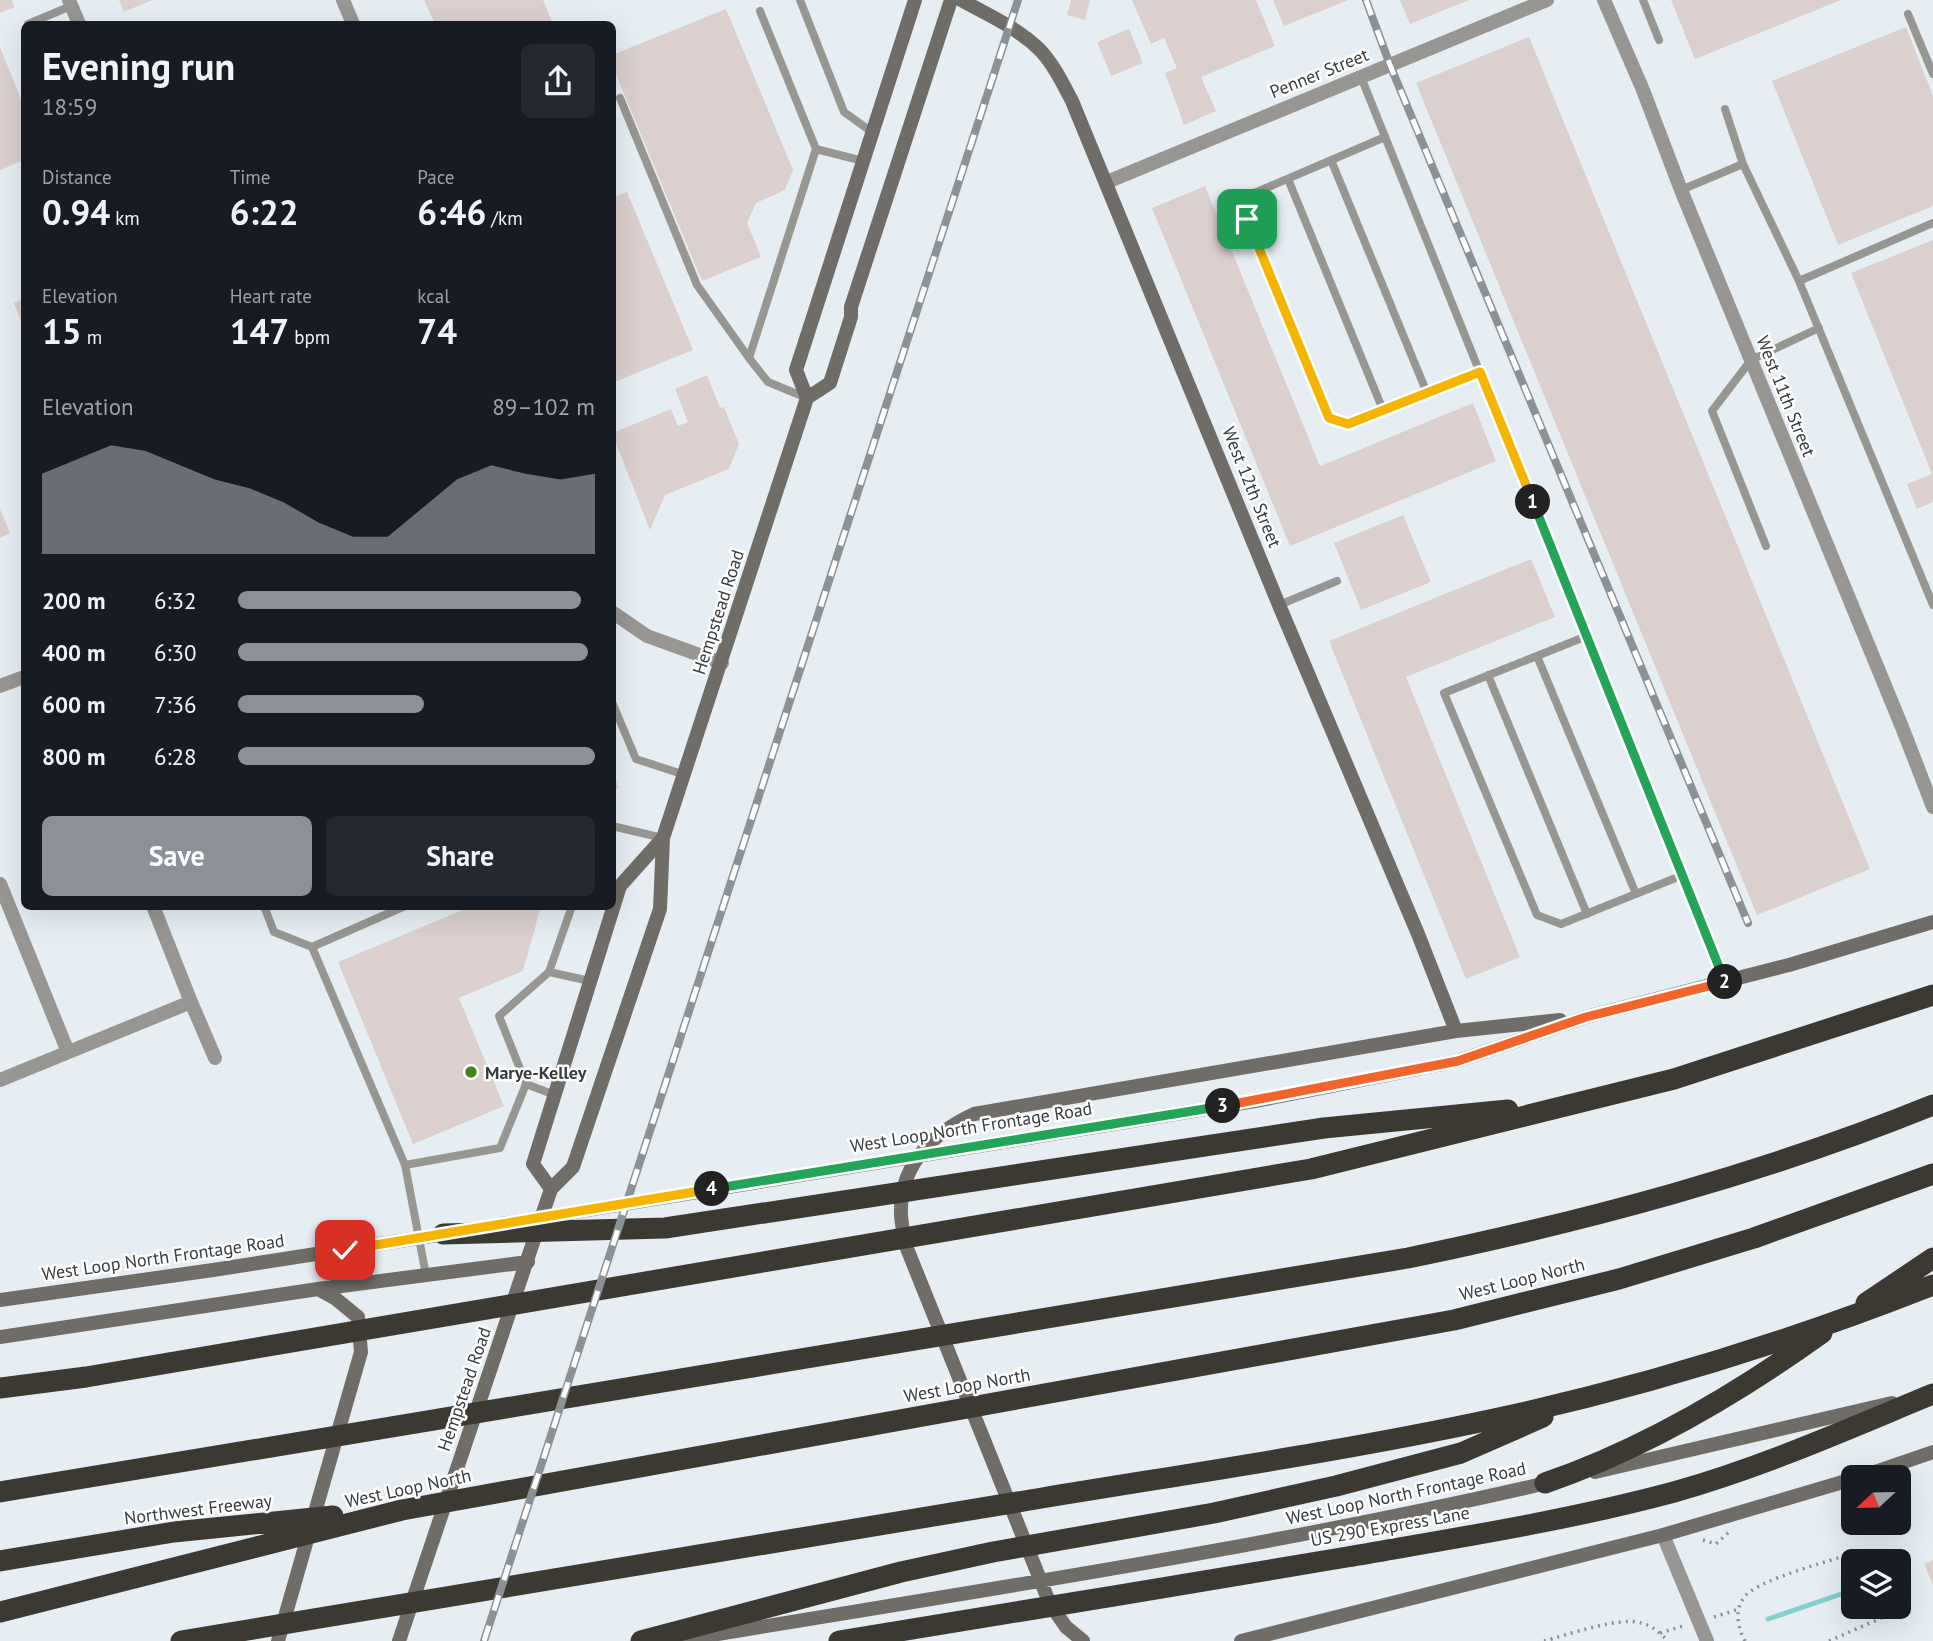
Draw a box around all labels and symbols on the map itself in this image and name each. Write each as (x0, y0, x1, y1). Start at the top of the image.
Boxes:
street label: Penner Street (1266, 43, 1372, 103)
pin (1217, 189, 1277, 249)
street label: West 11th Street (1751, 332, 1821, 460)
street label: West 12th Street (1217, 423, 1287, 551)
pin: 1 (1516, 484, 1550, 520)
street label: Hempstead Road (687, 547, 749, 677)
pin: 2 (1708, 964, 1742, 1000)
place label: Marye-Kelley (485, 1061, 587, 1084)
marker: Marye-Kelley (463, 1064, 479, 1080)
pin: 3 (1206, 1088, 1240, 1124)
street label: West Loop North Frontage Road (848, 1097, 1094, 1157)
pin: 4 (694, 1172, 730, 1206)
pin (315, 1220, 375, 1280)
street label: West Loop North Frontage Road (40, 1229, 286, 1285)
street label: West Loop North (1457, 1252, 1587, 1306)
street label: Hempstead Road (432, 1324, 496, 1454)
street label: West Loop North (902, 1363, 1032, 1407)
street label: West Loop North Frontage Road (1284, 1456, 1528, 1530)
street label: West Loop North (343, 1463, 473, 1513)
north arrow (1841, 1465, 1911, 1535)
street label: Northwest Freeway (123, 1488, 274, 1529)
street label: US 290 Express Lane (1309, 1501, 1471, 1551)

